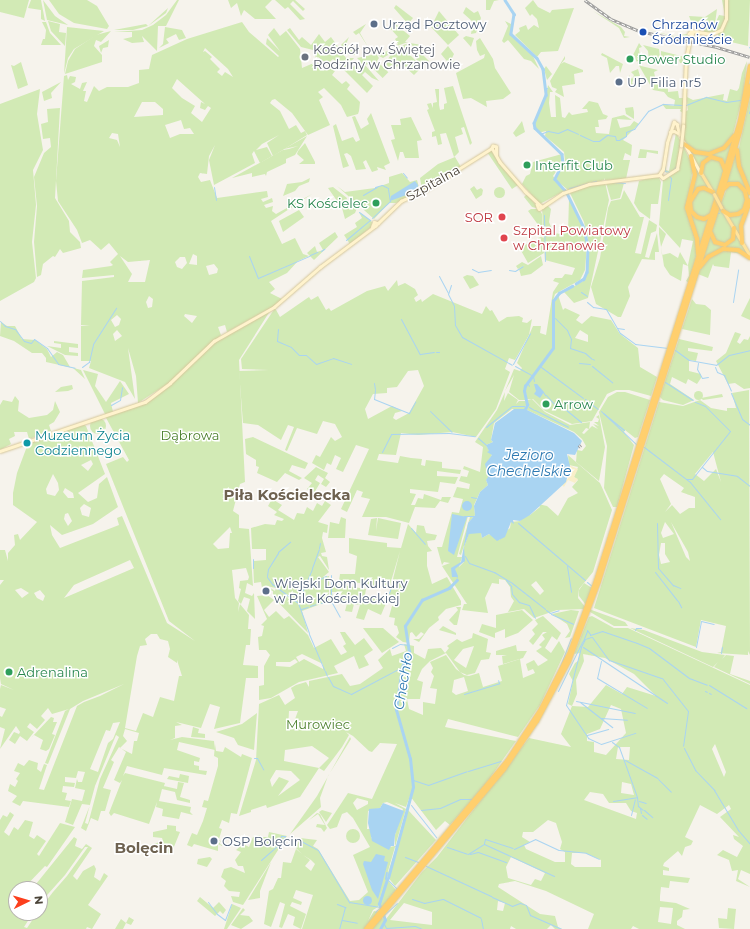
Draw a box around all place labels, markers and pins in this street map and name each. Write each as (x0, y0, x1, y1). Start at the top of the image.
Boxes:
place label: Urząd Pocztowy (382, 16, 487, 32)
place label: Chrzanów Śródmieście (652, 17, 732, 48)
marker: Urząd Pocztowy (369, 19, 379, 29)
marker: Chrzanów Śródmieście (637, 26, 649, 38)
place label: Kościół pw. Świętej Rodziny w Chrzanowie (313, 42, 460, 73)
place label: Power Studio (638, 51, 725, 67)
marker: Kościół pw. Świętej Rodziny w Chrzanowie (300, 52, 310, 62)
marker: Power Studio (625, 54, 635, 64)
place label: UP Filia nr5 (627, 74, 701, 90)
marker: UP Filia nr5 (614, 77, 624, 87)
place label: Interfit Club (535, 157, 613, 173)
marker: Interfit Club (522, 160, 532, 170)
place label: KS Kościelec (287, 195, 368, 211)
marker: KS Kościelec (371, 198, 381, 208)
place label: SOR (465, 209, 493, 225)
marker: SOR (496, 211, 508, 223)
place label: Szpital Powiatowy w Chrzanowie (513, 223, 631, 254)
marker: Szpital Powiatowy w Chrzanowie (498, 232, 510, 244)
place label: Arrow (554, 396, 593, 412)
marker: Arrow (541, 399, 551, 409)
place label: Muzeum Życia Codziennego (35, 428, 130, 459)
marker: Muzeum Życia Codziennego (22, 438, 32, 448)
place label: Wiejski Dom Kultury w Pile Kościeleckiej (274, 576, 407, 607)
marker: Wiejski Dom Kultury w Pile Kościeleckiej (261, 586, 271, 596)
place label: Adrenalina (17, 664, 88, 680)
marker: Adrenalina (4, 667, 14, 677)
place label: OSP Bolęcin (222, 833, 302, 849)
marker: OSP Bolęcin (209, 836, 219, 846)

